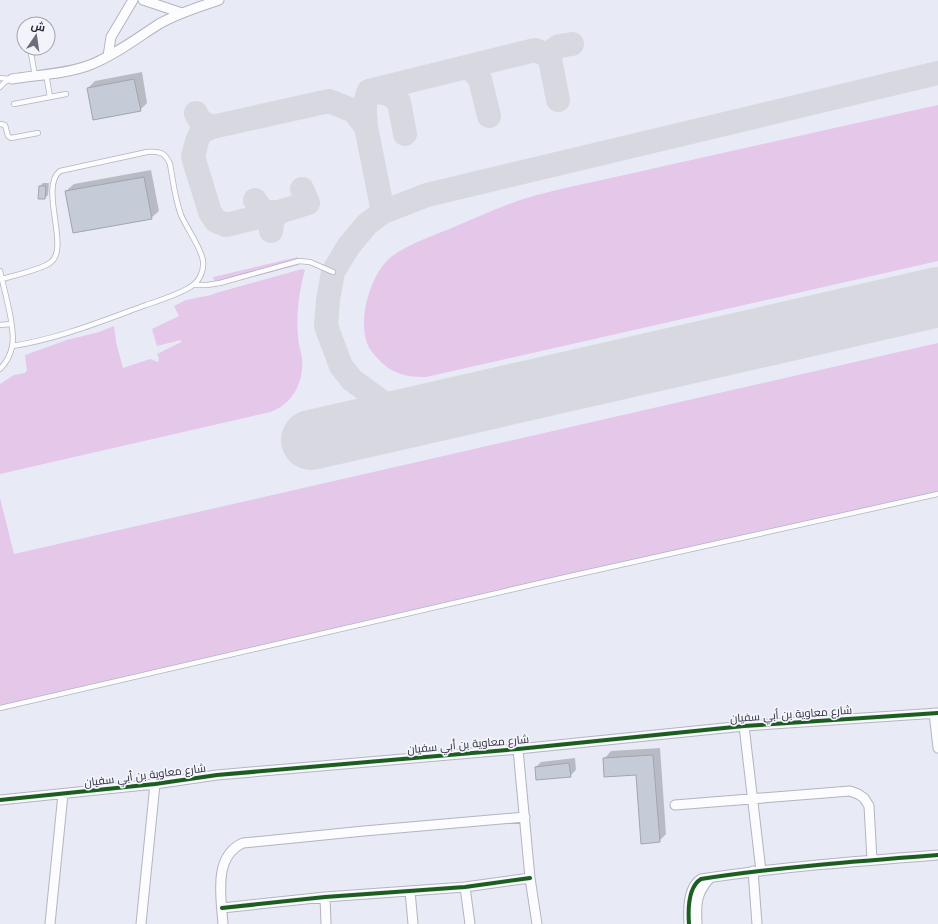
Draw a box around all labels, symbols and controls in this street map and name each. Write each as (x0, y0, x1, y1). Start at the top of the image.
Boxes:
north arrow (16, 16, 56, 56)
text: ش (30, 19, 46, 35)
street label: شارع معاوية بن أبي سفيان (730, 703, 853, 727)
street label: شارع معاوية بن أبي سفيان (406, 732, 530, 758)
street label: شارع معاوية بن أبي سفيان (83, 761, 207, 791)

